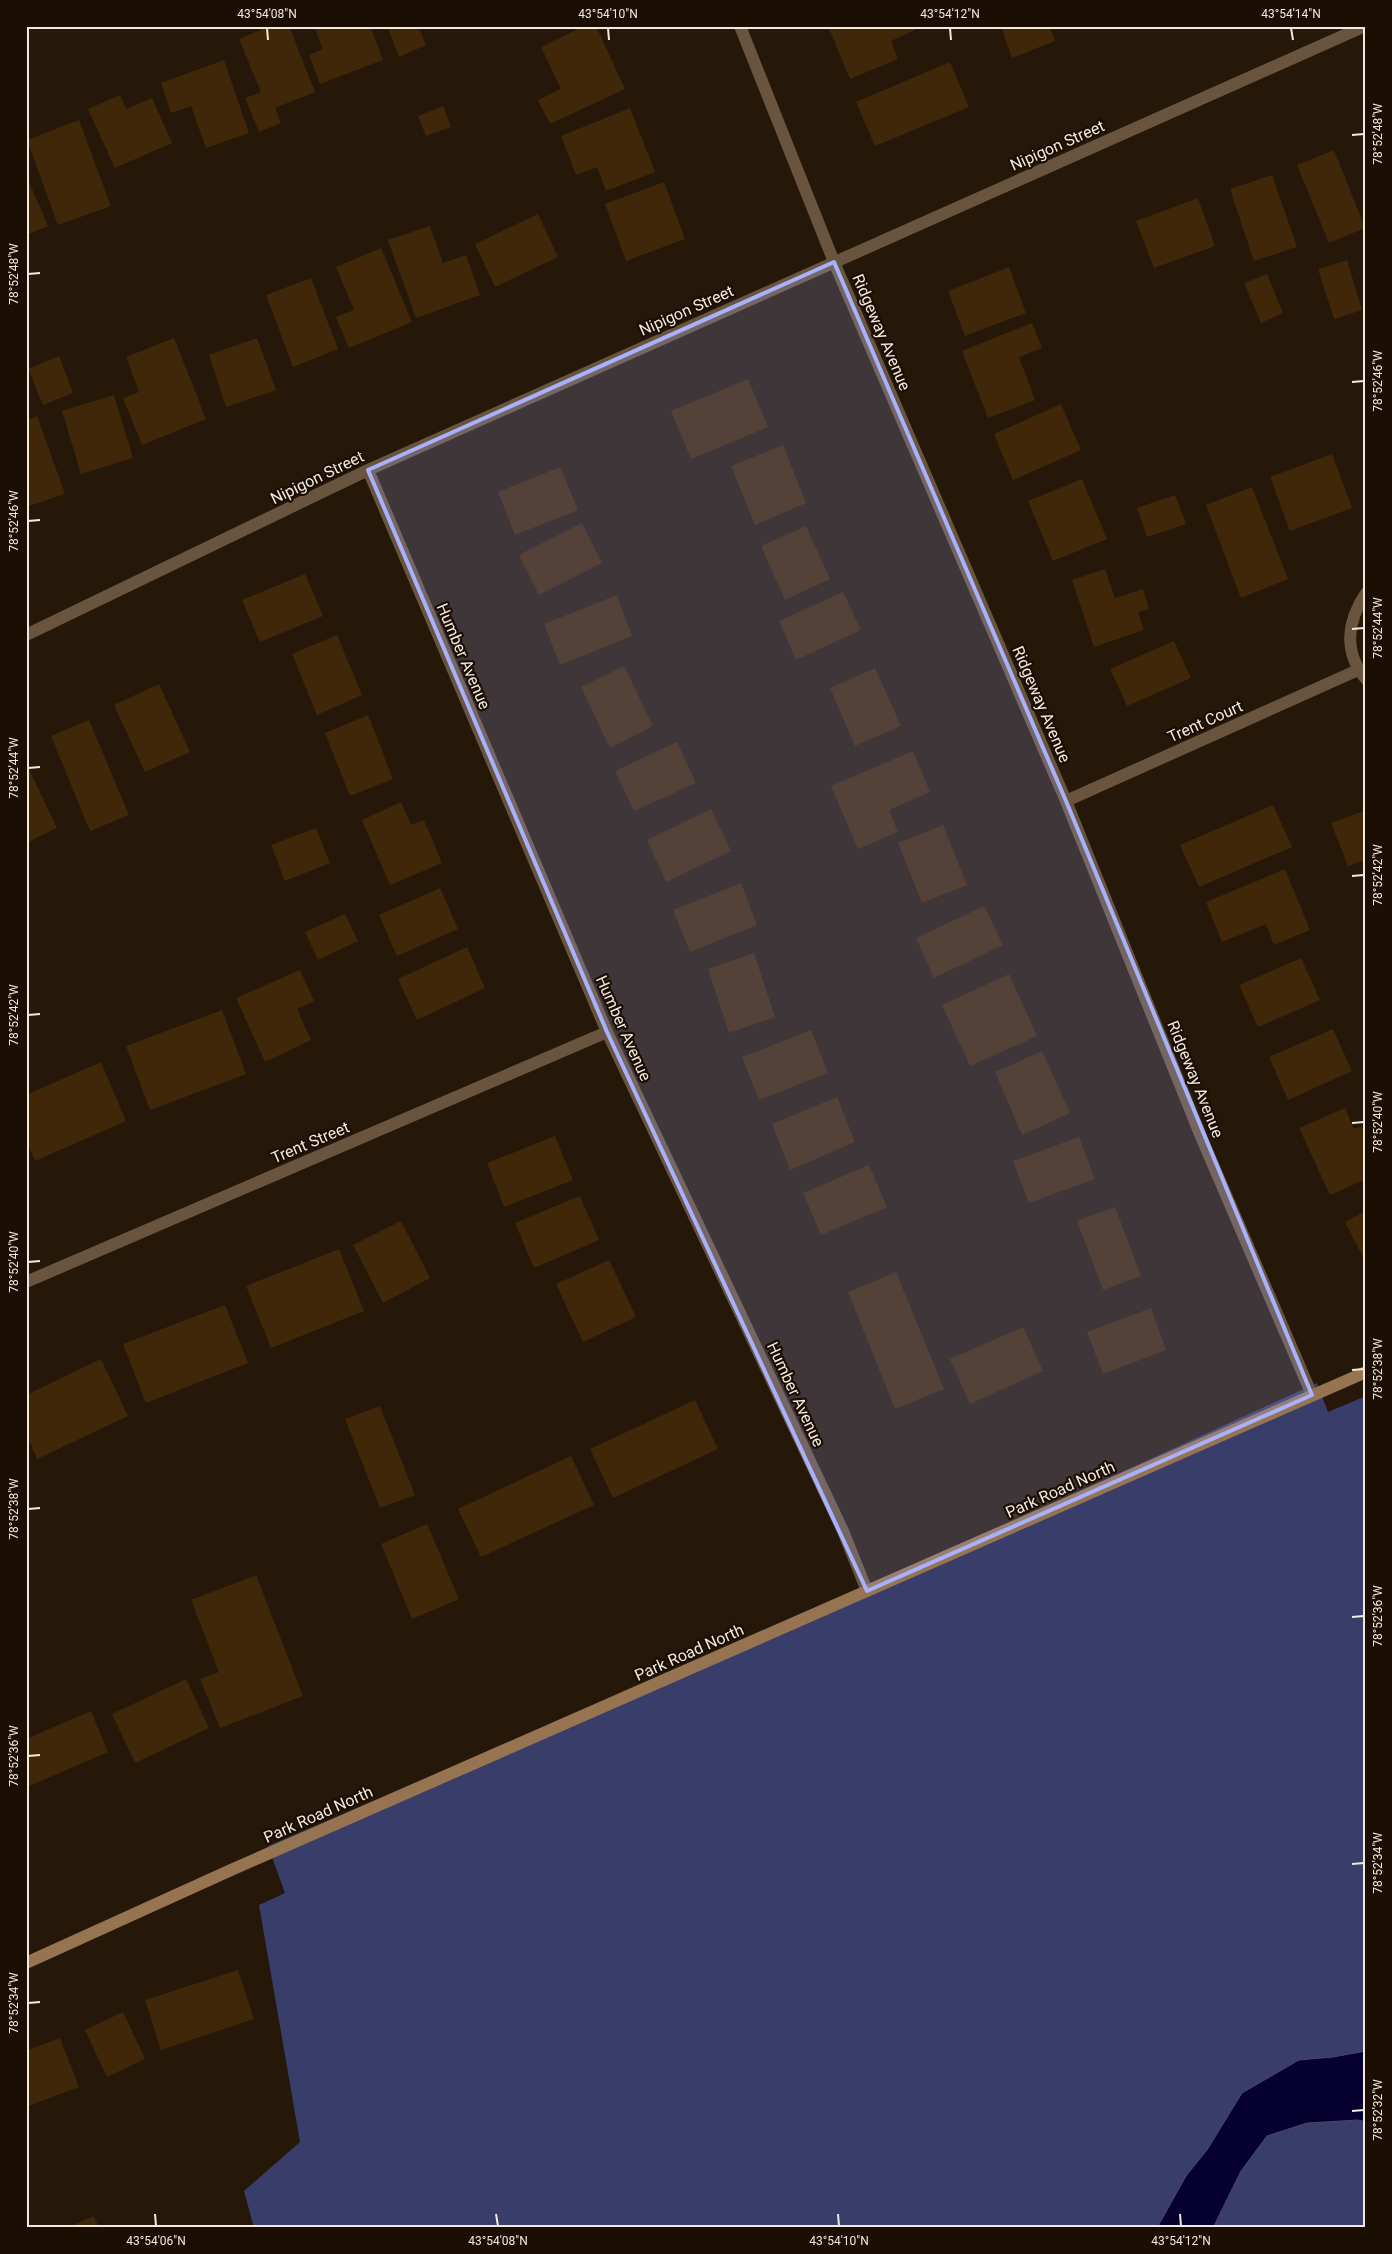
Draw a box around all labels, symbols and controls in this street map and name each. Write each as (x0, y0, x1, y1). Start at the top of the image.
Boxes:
text: 43°54'08"N (237, 7, 297, 21)
text: 43°54'10"N (578, 7, 638, 21)
text: 43°54'12"N (920, 7, 980, 21)
text: 43°54'14"N (1261, 7, 1321, 21)
text: 78°52'48"W (1371, 103, 1385, 165)
street label: Nipigon Street (1007, 116, 1107, 175)
text: 78°52'48"W (7, 243, 21, 305)
street label: Ridgeway Avenue (848, 271, 915, 393)
street label: Nipigon Street (636, 281, 736, 340)
text: 78°52'46"W (1371, 350, 1385, 412)
street label: Nipigon Street (268, 447, 367, 508)
text: 78°52'46"W (7, 490, 21, 552)
text: 78°52'44"W (1371, 597, 1385, 659)
street label: Humber Avenue (433, 600, 494, 712)
street label: Ridgeway Avenue (1008, 643, 1075, 765)
street label: Trent Court (1165, 696, 1246, 746)
text: 78°52'44"W (7, 737, 21, 799)
text: 78°52'42"W (1371, 844, 1385, 906)
street label: Humber Avenue (592, 973, 655, 1084)
text: 78°52'42"W (7, 984, 21, 1046)
street label: Ridgeway Avenue (1163, 1018, 1228, 1141)
text: 78°52'40"W (1371, 1091, 1385, 1153)
street label: Trent Street (268, 1118, 352, 1167)
text: 78°52'40"W (7, 1231, 21, 1293)
text: 78°52'38"W (1371, 1338, 1385, 1400)
street label: Humber Avenue (763, 1339, 828, 1450)
street label: Park Road North (1003, 1457, 1118, 1522)
text: 78°52'38"W (7, 1478, 21, 1540)
text: 78°52'36"W (1371, 1585, 1385, 1647)
street label: Park Road North (632, 1620, 747, 1685)
text: 78°52'36"W (7, 1725, 21, 1787)
street label: Park Road North (261, 1782, 376, 1847)
text: 78°52'34"W (1371, 1832, 1385, 1894)
text: 78°52'34"W (7, 1972, 21, 2034)
text: 78°52'32"W (1371, 2079, 1385, 2141)
text: 43°54'06"N (126, 2234, 186, 2248)
text: 43°54'08"N (468, 2234, 528, 2248)
text: 43°54'10"N (809, 2234, 869, 2248)
text: 43°54'12"N (1151, 2234, 1211, 2248)

